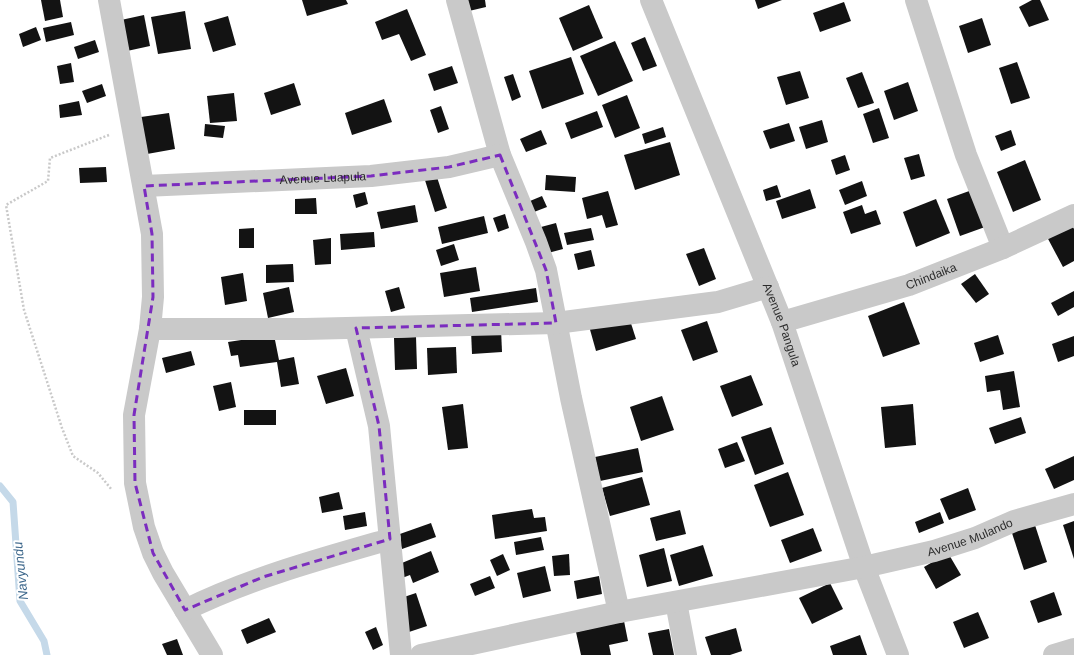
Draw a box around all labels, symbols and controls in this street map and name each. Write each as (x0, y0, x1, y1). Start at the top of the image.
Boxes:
street label: Avenue Luapula (279, 169, 367, 187)
street label: Chindaika (904, 260, 959, 293)
street label: Avenue Pangula (760, 281, 803, 369)
street label: Avenue Mulando (926, 515, 1015, 559)
water label: Navyundu (10, 541, 31, 601)

